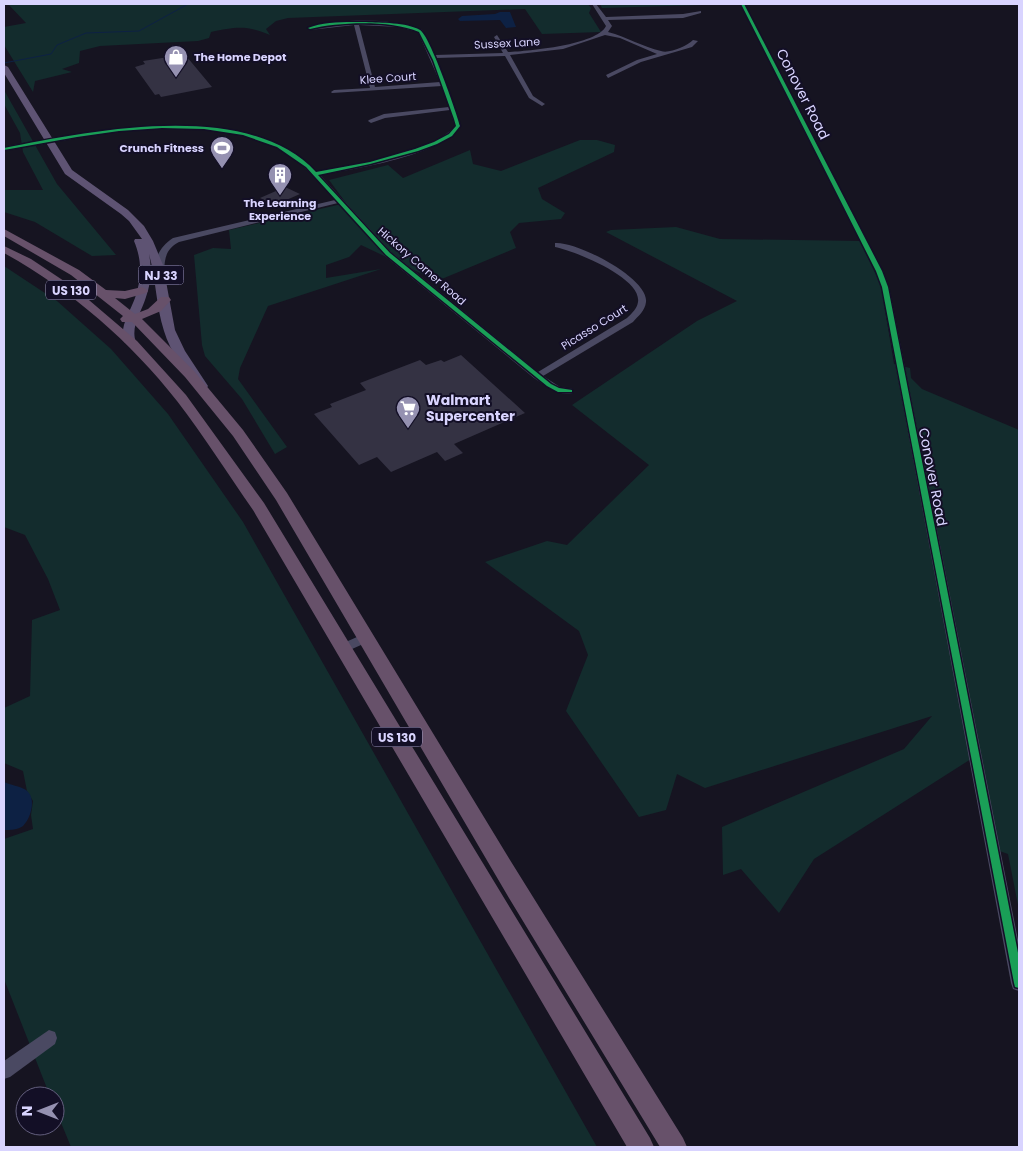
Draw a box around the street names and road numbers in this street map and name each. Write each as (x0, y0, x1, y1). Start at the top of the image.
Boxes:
street label: Sussex Lane (474, 33, 541, 53)
street label: Conover Road (771, 45, 835, 143)
street label: Klee Court (359, 68, 417, 88)
street label: Hickory Corner Road (374, 223, 470, 309)
road number: NJ 33 (138, 266, 184, 284)
road number: US 130 (46, 280, 96, 300)
street label: Picasso Court (558, 300, 630, 354)
street label: Conover Road (914, 426, 952, 528)
road number: US 130 (372, 728, 422, 746)

